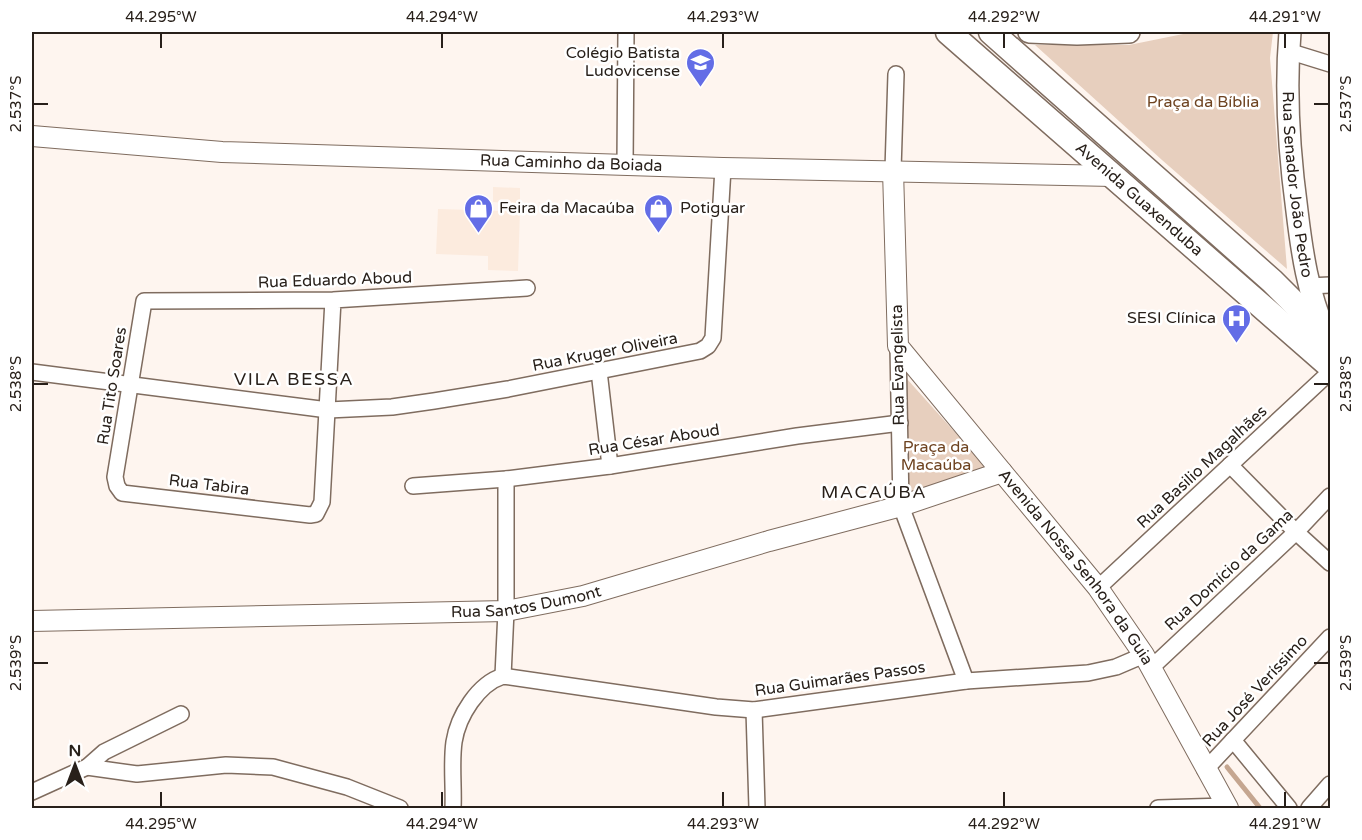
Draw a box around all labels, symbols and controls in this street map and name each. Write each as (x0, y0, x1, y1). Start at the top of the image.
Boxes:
text: 44.295°W (125, 8, 197, 26)
text: 44.294°W (406, 8, 478, 26)
text: 44.293°W (687, 8, 759, 26)
text: 44.292°W (968, 8, 1040, 26)
text: 44.291°W (1249, 8, 1321, 26)
place label: Colégio Batista Ludovicense (566, 43, 680, 81)
school or university icon: Colégio Batista Ludovicense (685, 46, 717, 88)
text: 2.537°S (7, 76, 25, 132)
text: 2.537°S (1337, 76, 1355, 132)
street label: Rua Senador João Pedro (1278, 91, 1317, 280)
park label: Praça da Bíblia (1147, 92, 1259, 112)
street label: Avenida Guaxenduba (1071, 138, 1207, 260)
street label: Rua Caminho da Boiada (480, 150, 663, 176)
shop icon: Feira da Macaúba (462, 192, 494, 234)
shop icon: Potiguar (643, 192, 675, 234)
place label: Feira da Macaúba (499, 198, 634, 218)
place label: Potiguar (680, 198, 746, 218)
street label: Rua Eduardo Aboud (257, 267, 413, 293)
hospital icon: SESI Clínica (1221, 302, 1253, 344)
street label: Rua Evangelista (887, 304, 909, 426)
place label: SESI Clínica (1127, 308, 1216, 328)
street label: Rua Tito Soares (93, 326, 131, 446)
street label: Rua Kruger Oliveira (531, 328, 679, 376)
text: 2.538°S (7, 356, 25, 412)
text: 2.538°S (1337, 356, 1355, 412)
district label: VILA BESSA (234, 368, 354, 390)
street label: Rua Basilio Magalhães (1133, 401, 1271, 533)
street label: Rua César Aboud (587, 420, 721, 460)
park label: Praça da Macaúba (901, 437, 971, 475)
street label: Avenida Nossa Senhora da Guia (994, 465, 1158, 668)
street label: Rua Tabira (168, 470, 250, 500)
district label: MACAÚBA (821, 481, 927, 503)
street label: Rua Domício da Gama (1160, 505, 1298, 635)
street label: Rua Santos Dumont (451, 581, 604, 622)
street label: Rua José Veríssimo (1198, 631, 1312, 751)
text: 2.539°S (7, 635, 25, 691)
text: 2.539°S (1337, 635, 1355, 691)
street label: Rua Guimarães Passos (753, 657, 927, 701)
north arrow (45, 735, 105, 795)
text: N (69, 741, 81, 761)
text: 44.295°W (125, 815, 197, 833)
text: 44.294°W (406, 815, 478, 833)
text: 44.293°W (687, 815, 759, 833)
text: 44.292°W (968, 815, 1040, 833)
text: 44.291°W (1249, 815, 1321, 833)

